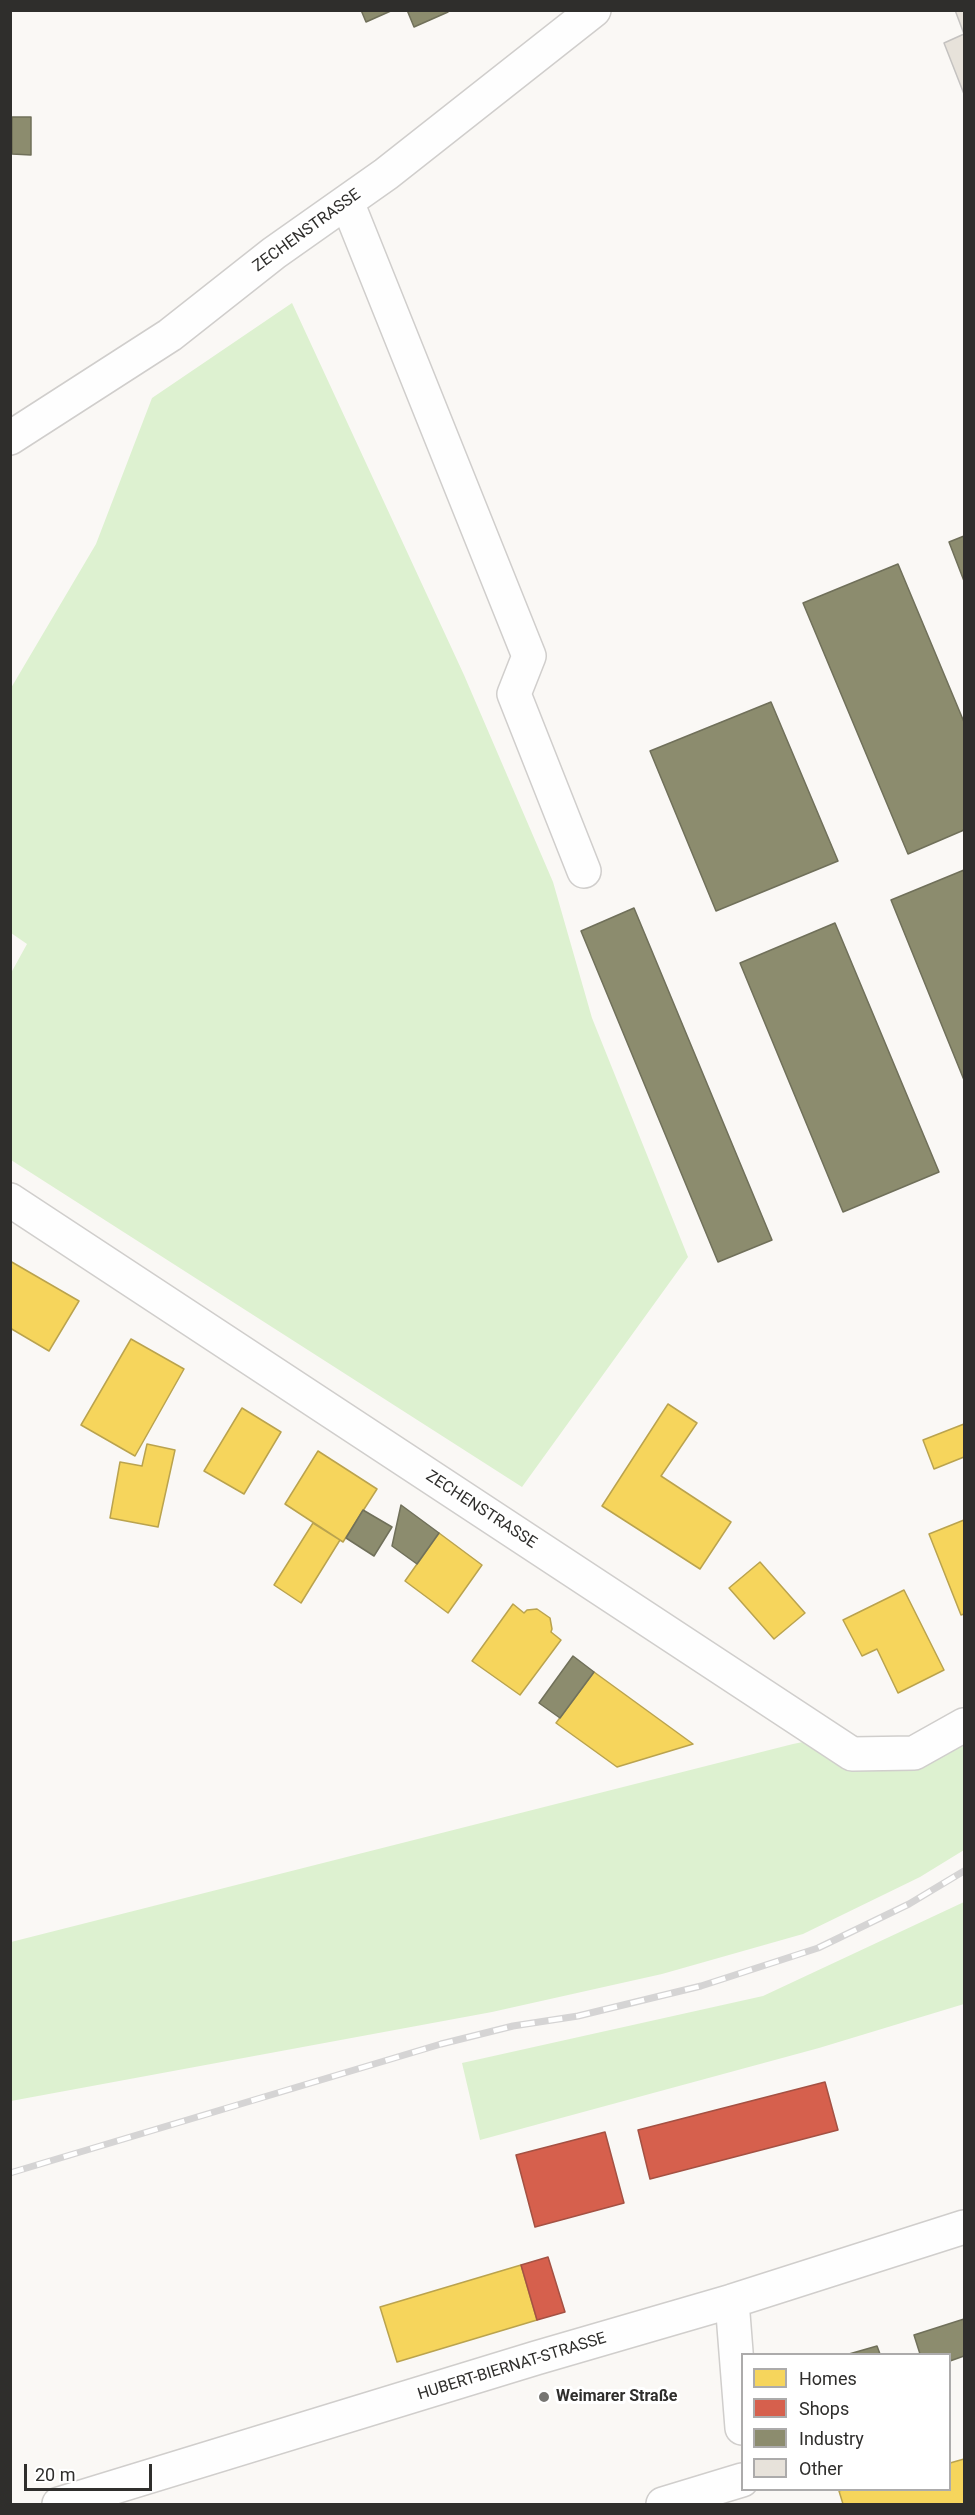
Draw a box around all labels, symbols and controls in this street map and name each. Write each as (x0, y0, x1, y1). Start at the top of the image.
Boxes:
street label: ZECHENSTRASSE (249, 185, 365, 277)
street label: ZECHENSTRASSE (422, 1467, 540, 1553)
street label: HUBERT-BIERNAT-STRASSE (415, 2329, 609, 2405)
legend (741, 2353, 951, 2491)
text: Homes (799, 2368, 857, 2389)
place label: Weimarer Straße (556, 2387, 677, 2407)
marker: Weimarer Straße (537, 2390, 551, 2404)
text: Shops (799, 2398, 849, 2419)
text: Industry (799, 2428, 864, 2449)
scale bar (27, 2452, 154, 2490)
text: Other (799, 2458, 843, 2479)
text: 20 m (35, 2464, 75, 2485)

